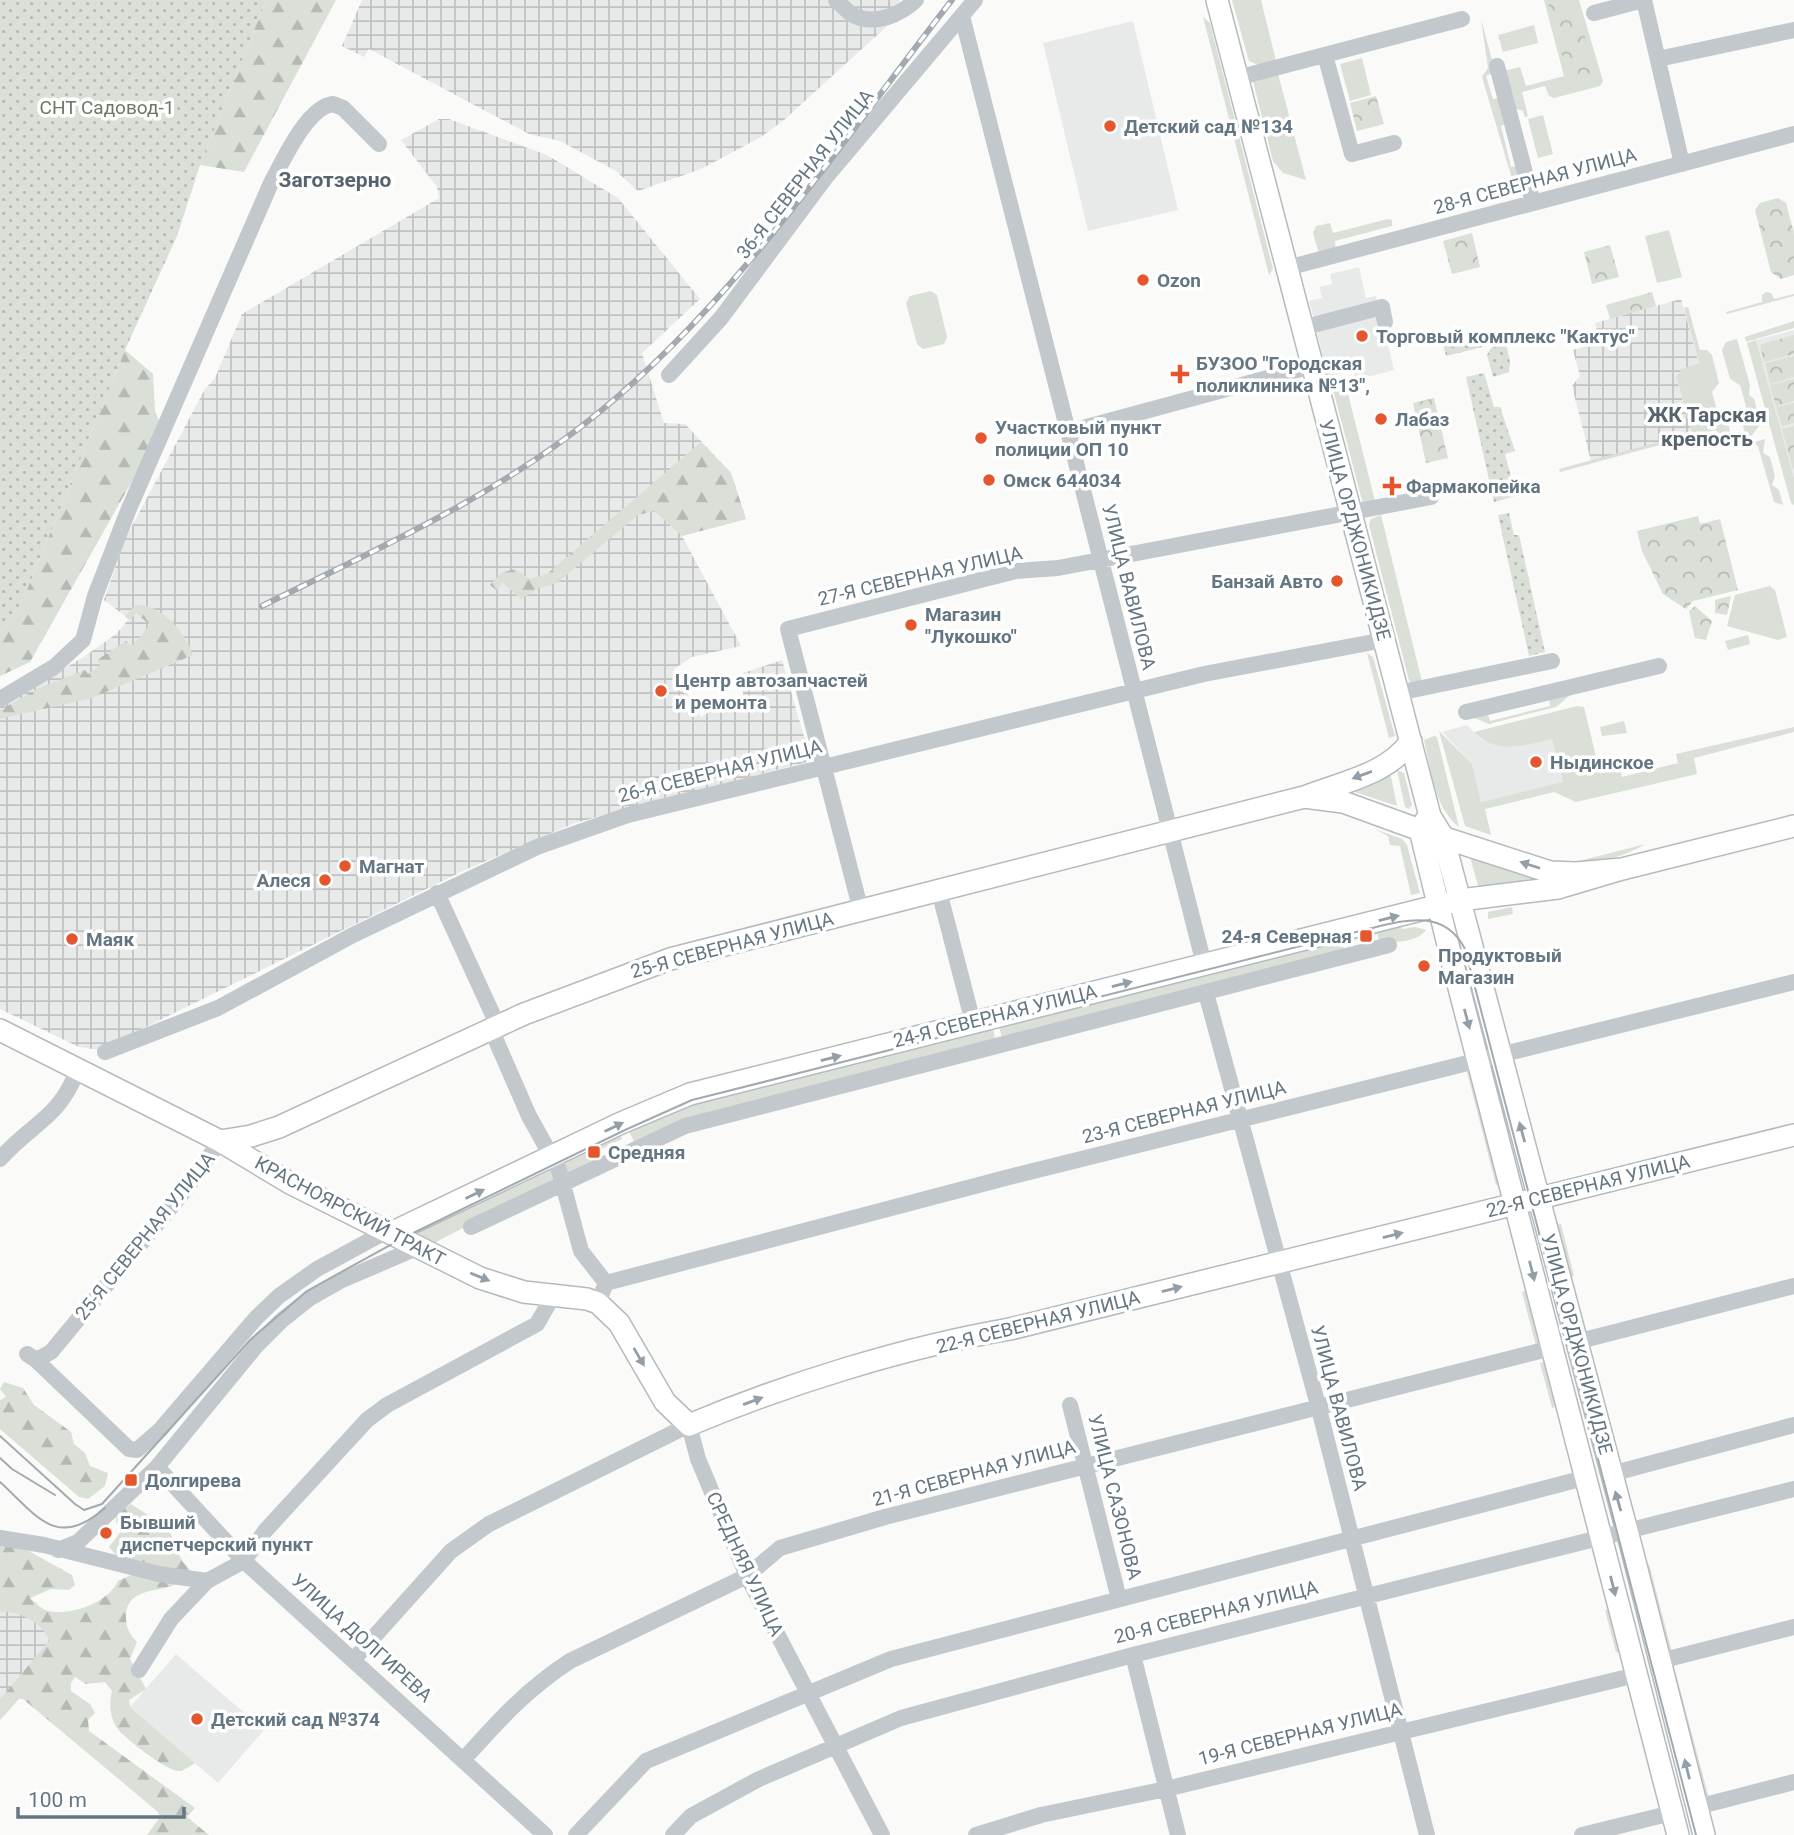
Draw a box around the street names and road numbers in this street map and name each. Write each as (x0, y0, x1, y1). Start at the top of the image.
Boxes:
street label: 36-Я СЕВЕРНАЯ УЛИЦА (732, 84, 879, 263)
street label: 28-Я СЕВЕРНАЯ УЛИЦА (1431, 143, 1640, 219)
street label: УЛИЦА ОРДЖОНИКИДЗЕ (1314, 417, 1396, 643)
street label: УЛИЦА ВАВИЛОВА (1097, 502, 1161, 673)
street label: 27-Я СЕВЕРНАЯ УЛИЦА (816, 541, 1025, 611)
street label: 26-Я СЕВЕРНАЯ УЛИЦА (616, 734, 825, 807)
street label: 25-Я СЕВЕРНАЯ УЛИЦА (628, 907, 837, 983)
street label: 24-Я СЕВЕРНАЯ УЛИЦА (891, 979, 1100, 1052)
street label: 23-Я СЕВЕРНАЯ УЛИЦА (1080, 1075, 1289, 1148)
street label: 25-Я СЕВЕРНАЯ УЛИЦА (70, 1147, 220, 1324)
street label: 22-Я СЕВЕРНАЯ УЛИЦА (1484, 1149, 1693, 1222)
street label: КРАСНОЯРСКИЙ ТРАКТ (251, 1151, 449, 1271)
street label: УЛИЦА ОРДЖОНИКИДЗЕ (1536, 1231, 1618, 1457)
street label: 22-Я СЕВЕРНАЯ УЛИЦА (934, 1285, 1143, 1358)
street label: УЛИЦА ВАВИЛОВА (1306, 1323, 1372, 1494)
street label: УЛИЦА САЗОНОВА (1083, 1412, 1147, 1583)
street label: 21-Я СЕВЕРНАЯ УЛИЦА (870, 1435, 1079, 1511)
street label: СРЕДНЯЯ УЛИЦА (701, 1488, 789, 1640)
street label: УЛИЦА ДОЛГИРЕВА (287, 1569, 437, 1708)
street label: 20-Я СЕВЕРНАЯ УЛИЦА (1112, 1575, 1321, 1648)
street label: 19-Я СЕВЕРНАЯ УЛИЦА (1196, 1697, 1405, 1770)

